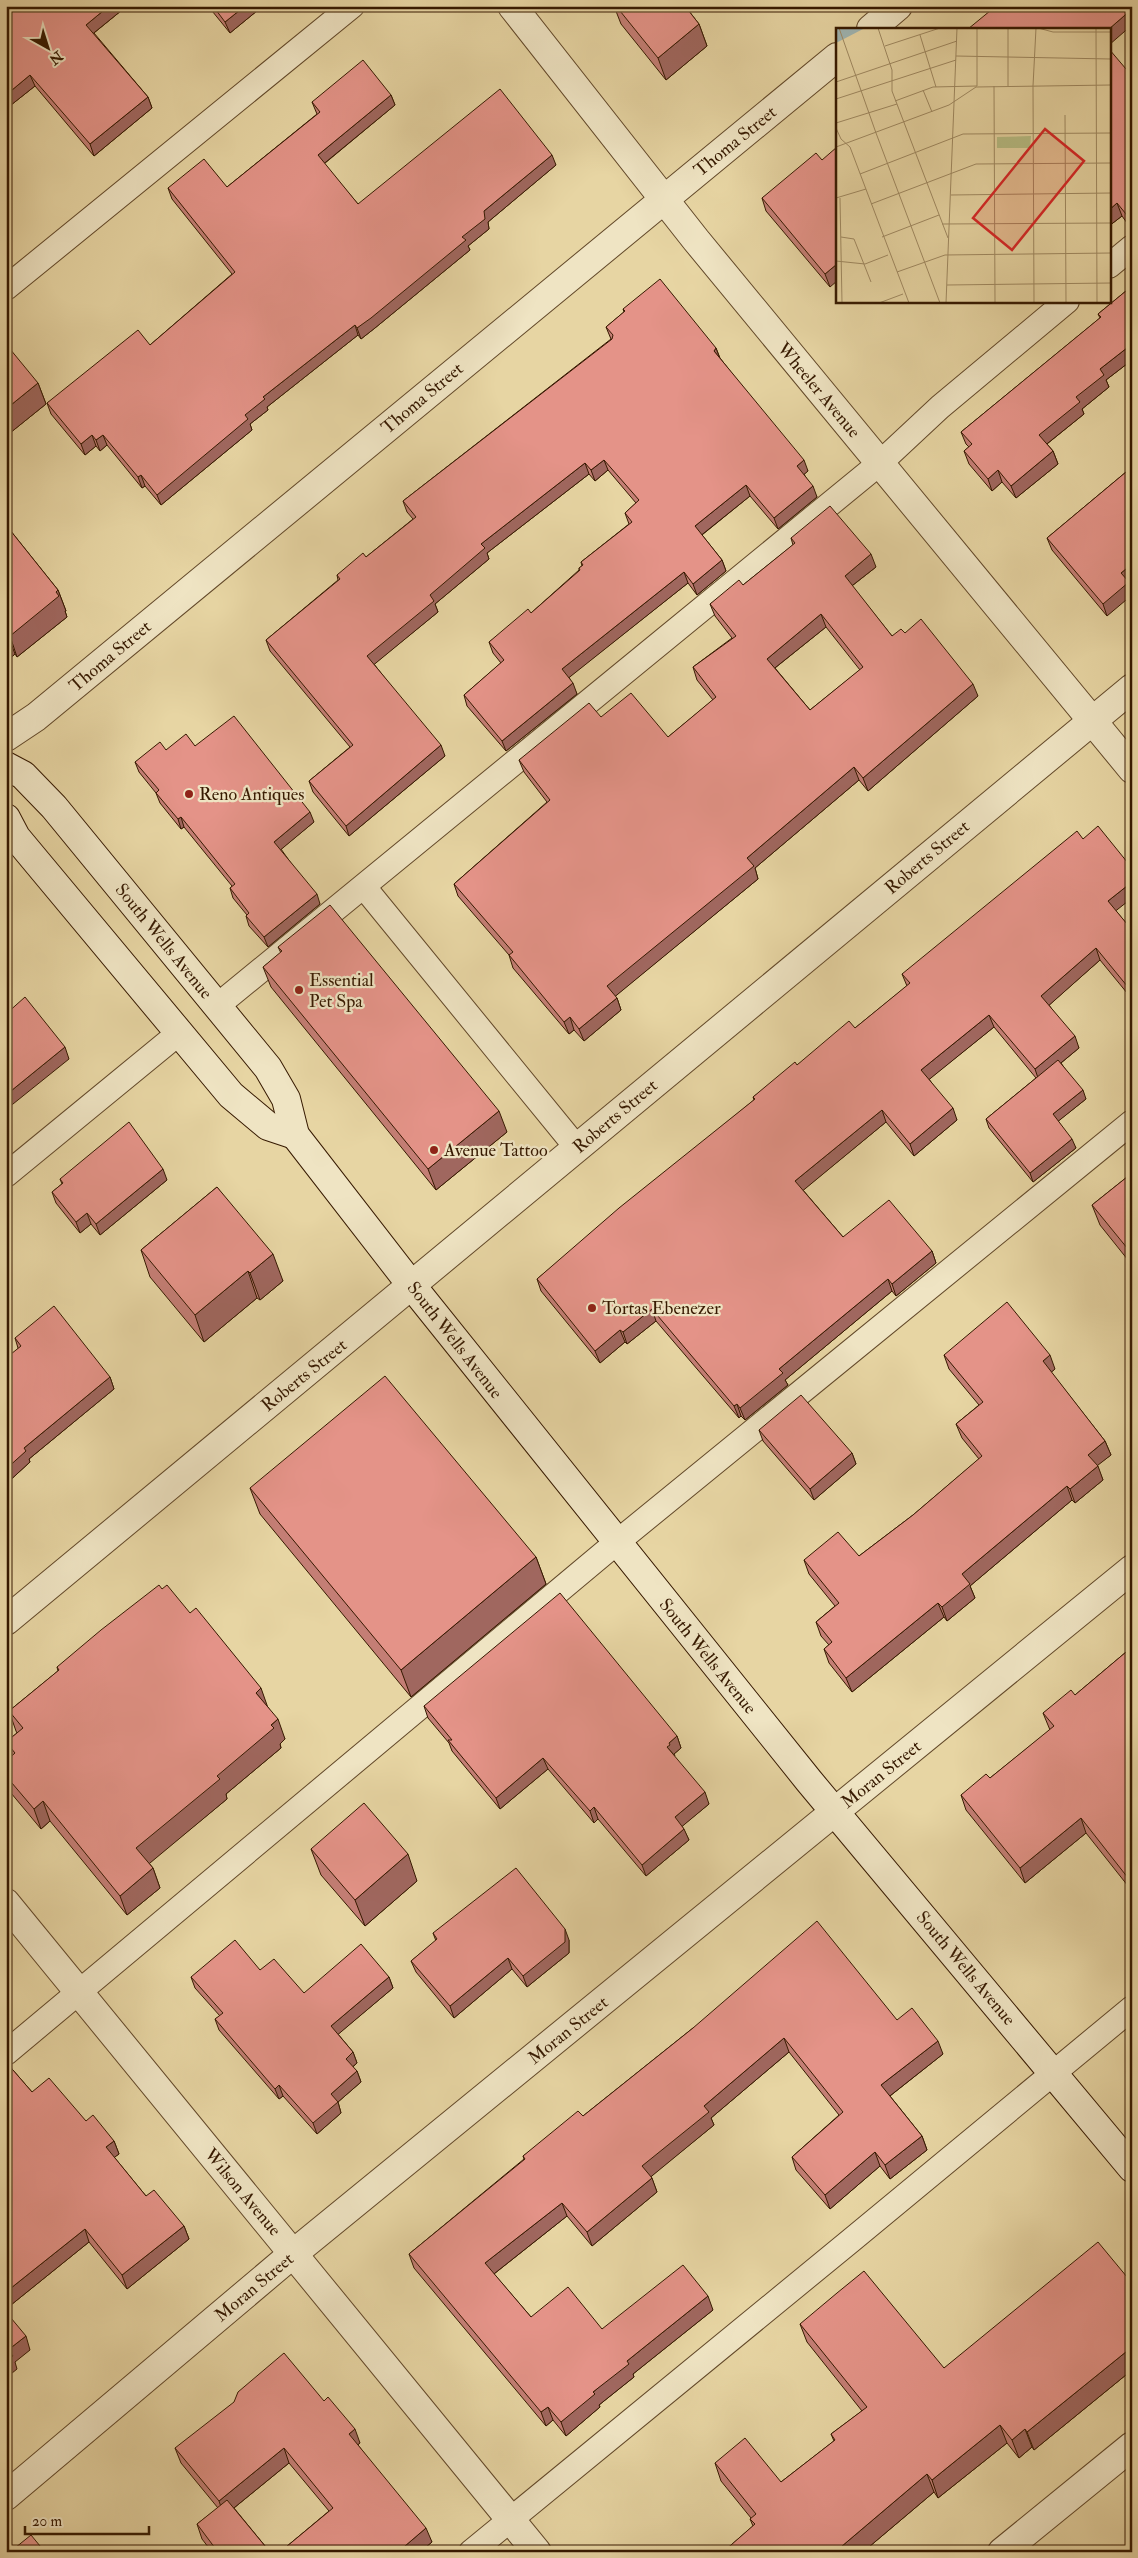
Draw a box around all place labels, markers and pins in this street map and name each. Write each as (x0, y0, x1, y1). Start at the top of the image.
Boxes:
place label: Reno Antiques (199, 783, 305, 806)
marker: Reno Antiques (183, 788, 195, 800)
place label: Essential Pet Spa (309, 969, 374, 1013)
marker: Essential Pet Spa (293, 984, 305, 996)
place label: Avenue Tattoo (443, 1139, 548, 1162)
marker: Avenue Tattoo (428, 1144, 440, 1156)
place label: Tortas Ebenezer (602, 1297, 721, 1320)
marker: Tortas Ebenezer (586, 1302, 598, 1314)

